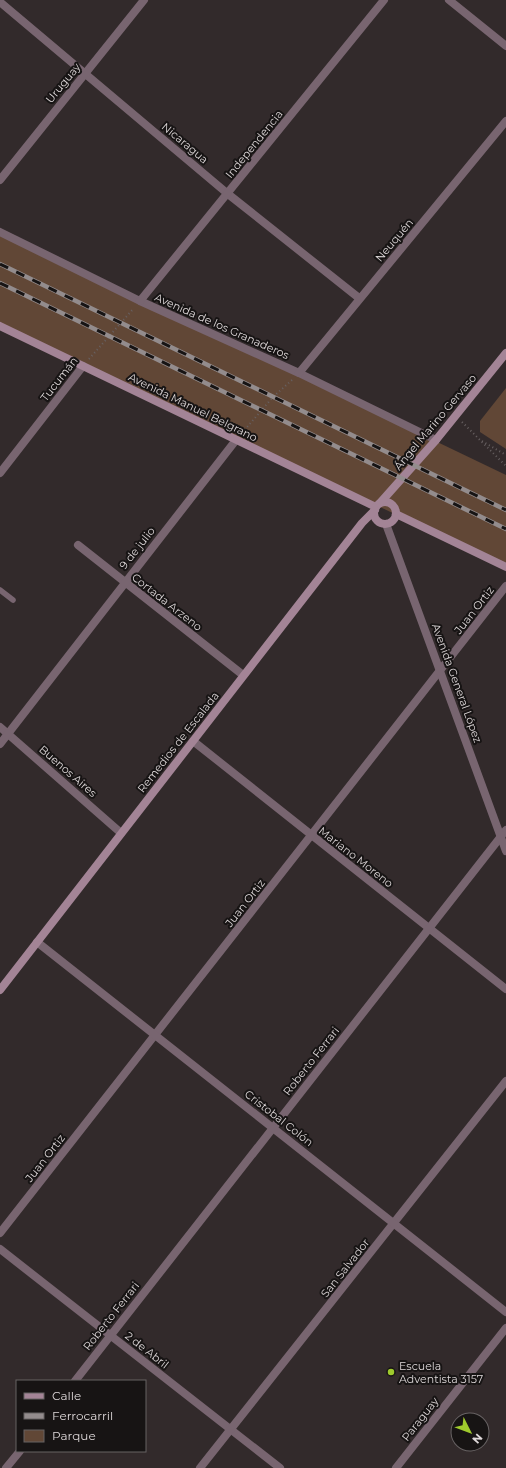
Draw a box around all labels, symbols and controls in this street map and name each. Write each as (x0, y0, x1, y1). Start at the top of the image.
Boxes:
street label: Uruguay (43, 60, 83, 106)
street label: Independencia (222, 107, 286, 181)
street label: Nicaragua (159, 119, 211, 167)
street label: Neuquén (372, 216, 416, 264)
street label: Avenida de los Granaderos (153, 290, 292, 362)
street label: Tucumán (37, 354, 81, 404)
street label: Avenida Manuel Belgrano (126, 370, 260, 444)
street label: Ángel Marino Gervaso (391, 371, 479, 473)
street label: 9 de julio (116, 524, 158, 572)
street label: Cortada Arzeno (129, 570, 205, 634)
street label: Juan Ortiz (450, 583, 497, 637)
street label: Avenida General López (429, 622, 485, 745)
street label: Remedios de Escalada (134, 689, 222, 795)
street label: Buenos Aires (36, 742, 100, 800)
street label: Mariano Moreno (316, 824, 396, 890)
street label: Juan Ortiz (221, 876, 268, 930)
street label: Roberto Ferrari (280, 1024, 342, 1098)
street label: Cristobal Colón (242, 1087, 316, 1149)
street label: Juan Ortiz (21, 1131, 68, 1185)
street label: San Salvador (318, 1236, 372, 1300)
street label: Roberto Ferrari (80, 1279, 142, 1353)
street label: 2 de Abril (122, 1329, 172, 1371)
place label: Escuela Adventista 3157 (399, 1359, 483, 1386)
marker: Escuela Adventista 3157 (386, 1367, 396, 1377)
legend (16, 1380, 146, 1452)
text: Calle (52, 1388, 81, 1403)
street label: Paraguay (399, 1394, 441, 1444)
text: Ferrocarril (52, 1408, 113, 1423)
north arrow (450, 1412, 490, 1452)
text: Parque (52, 1428, 96, 1443)
text: N (469, 1431, 486, 1447)

